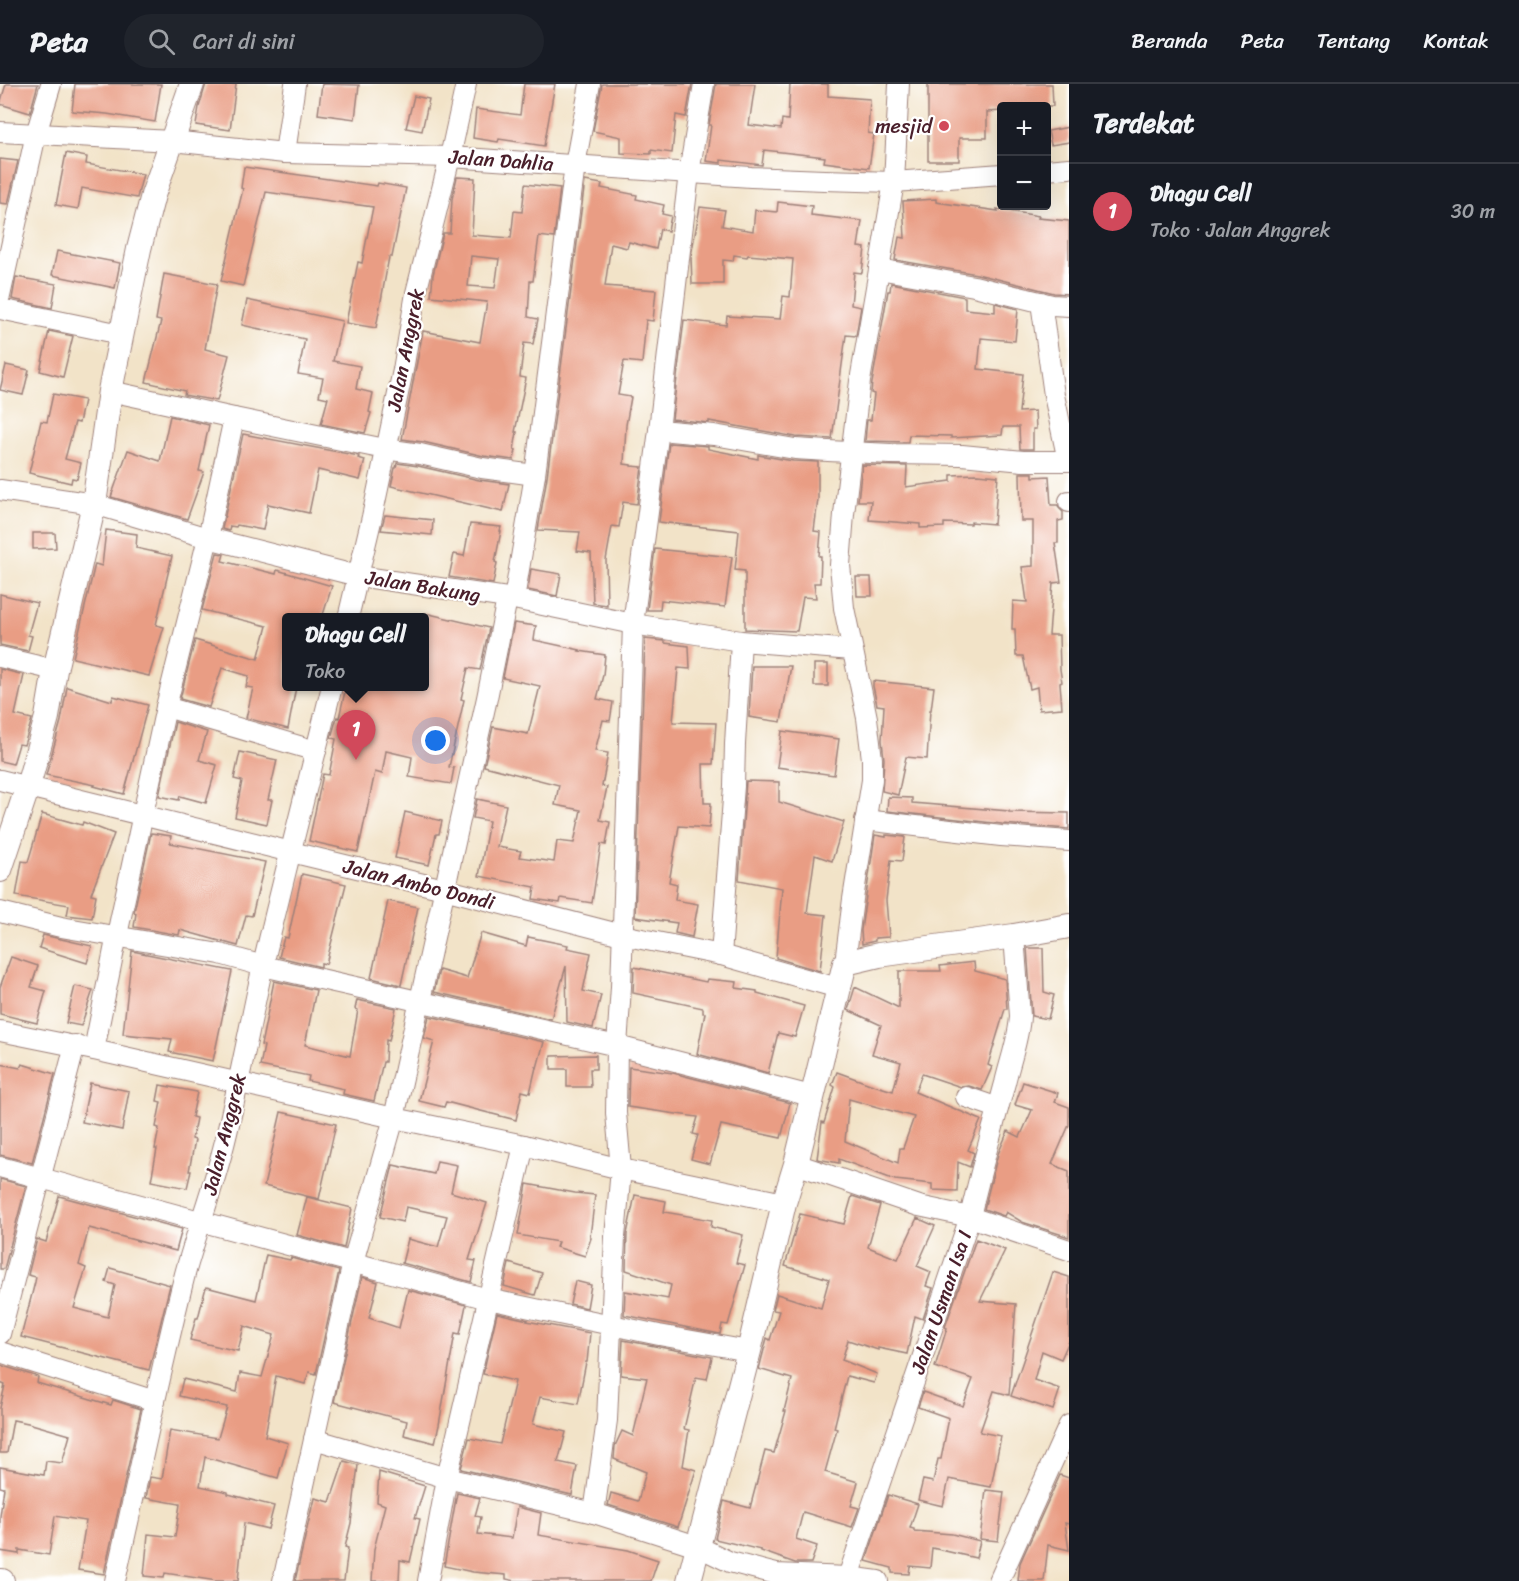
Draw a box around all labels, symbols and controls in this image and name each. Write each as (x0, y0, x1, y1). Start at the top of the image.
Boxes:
search box (124, 14, 544, 68)
text: Peta (30, 17, 88, 66)
text: Cari di sini (193, 22, 295, 61)
text: Beranda (1131, 22, 1207, 60)
text: Peta (1240, 22, 1284, 60)
text: Tentang (1317, 22, 1390, 60)
text: Kontak (1423, 22, 1489, 60)
icon: search (145, 25, 178, 58)
text: Terdekat (1093, 100, 1194, 146)
map controls (997, 102, 1051, 210)
button: + (997, 102, 1051, 156)
place label: mesjid (875, 109, 933, 144)
marker: mesjid (937, 119, 951, 133)
street label: Jalan Dahlia (446, 139, 555, 182)
button: − (997, 156, 1051, 210)
text: Dhagu Cell (1150, 174, 1251, 213)
text: 1 (1108, 194, 1117, 229)
text: 30 m (1451, 194, 1495, 229)
text: Toko · Jalan Anggrek (1150, 213, 1330, 248)
street label: Jalan Anggrek (376, 285, 435, 415)
street label: Jalan Bakung (362, 560, 483, 613)
popup (282, 613, 429, 691)
text: Dhagu Cell (305, 615, 406, 654)
text: Toko (305, 654, 345, 689)
pin: 1 (336, 710, 376, 760)
your location (421, 726, 450, 755)
street label: Jalan Ambo Dondi (339, 849, 500, 921)
street label: Jalan Anggrek (192, 1069, 257, 1200)
street label: Jalan Usman Isa I (900, 1226, 982, 1380)

